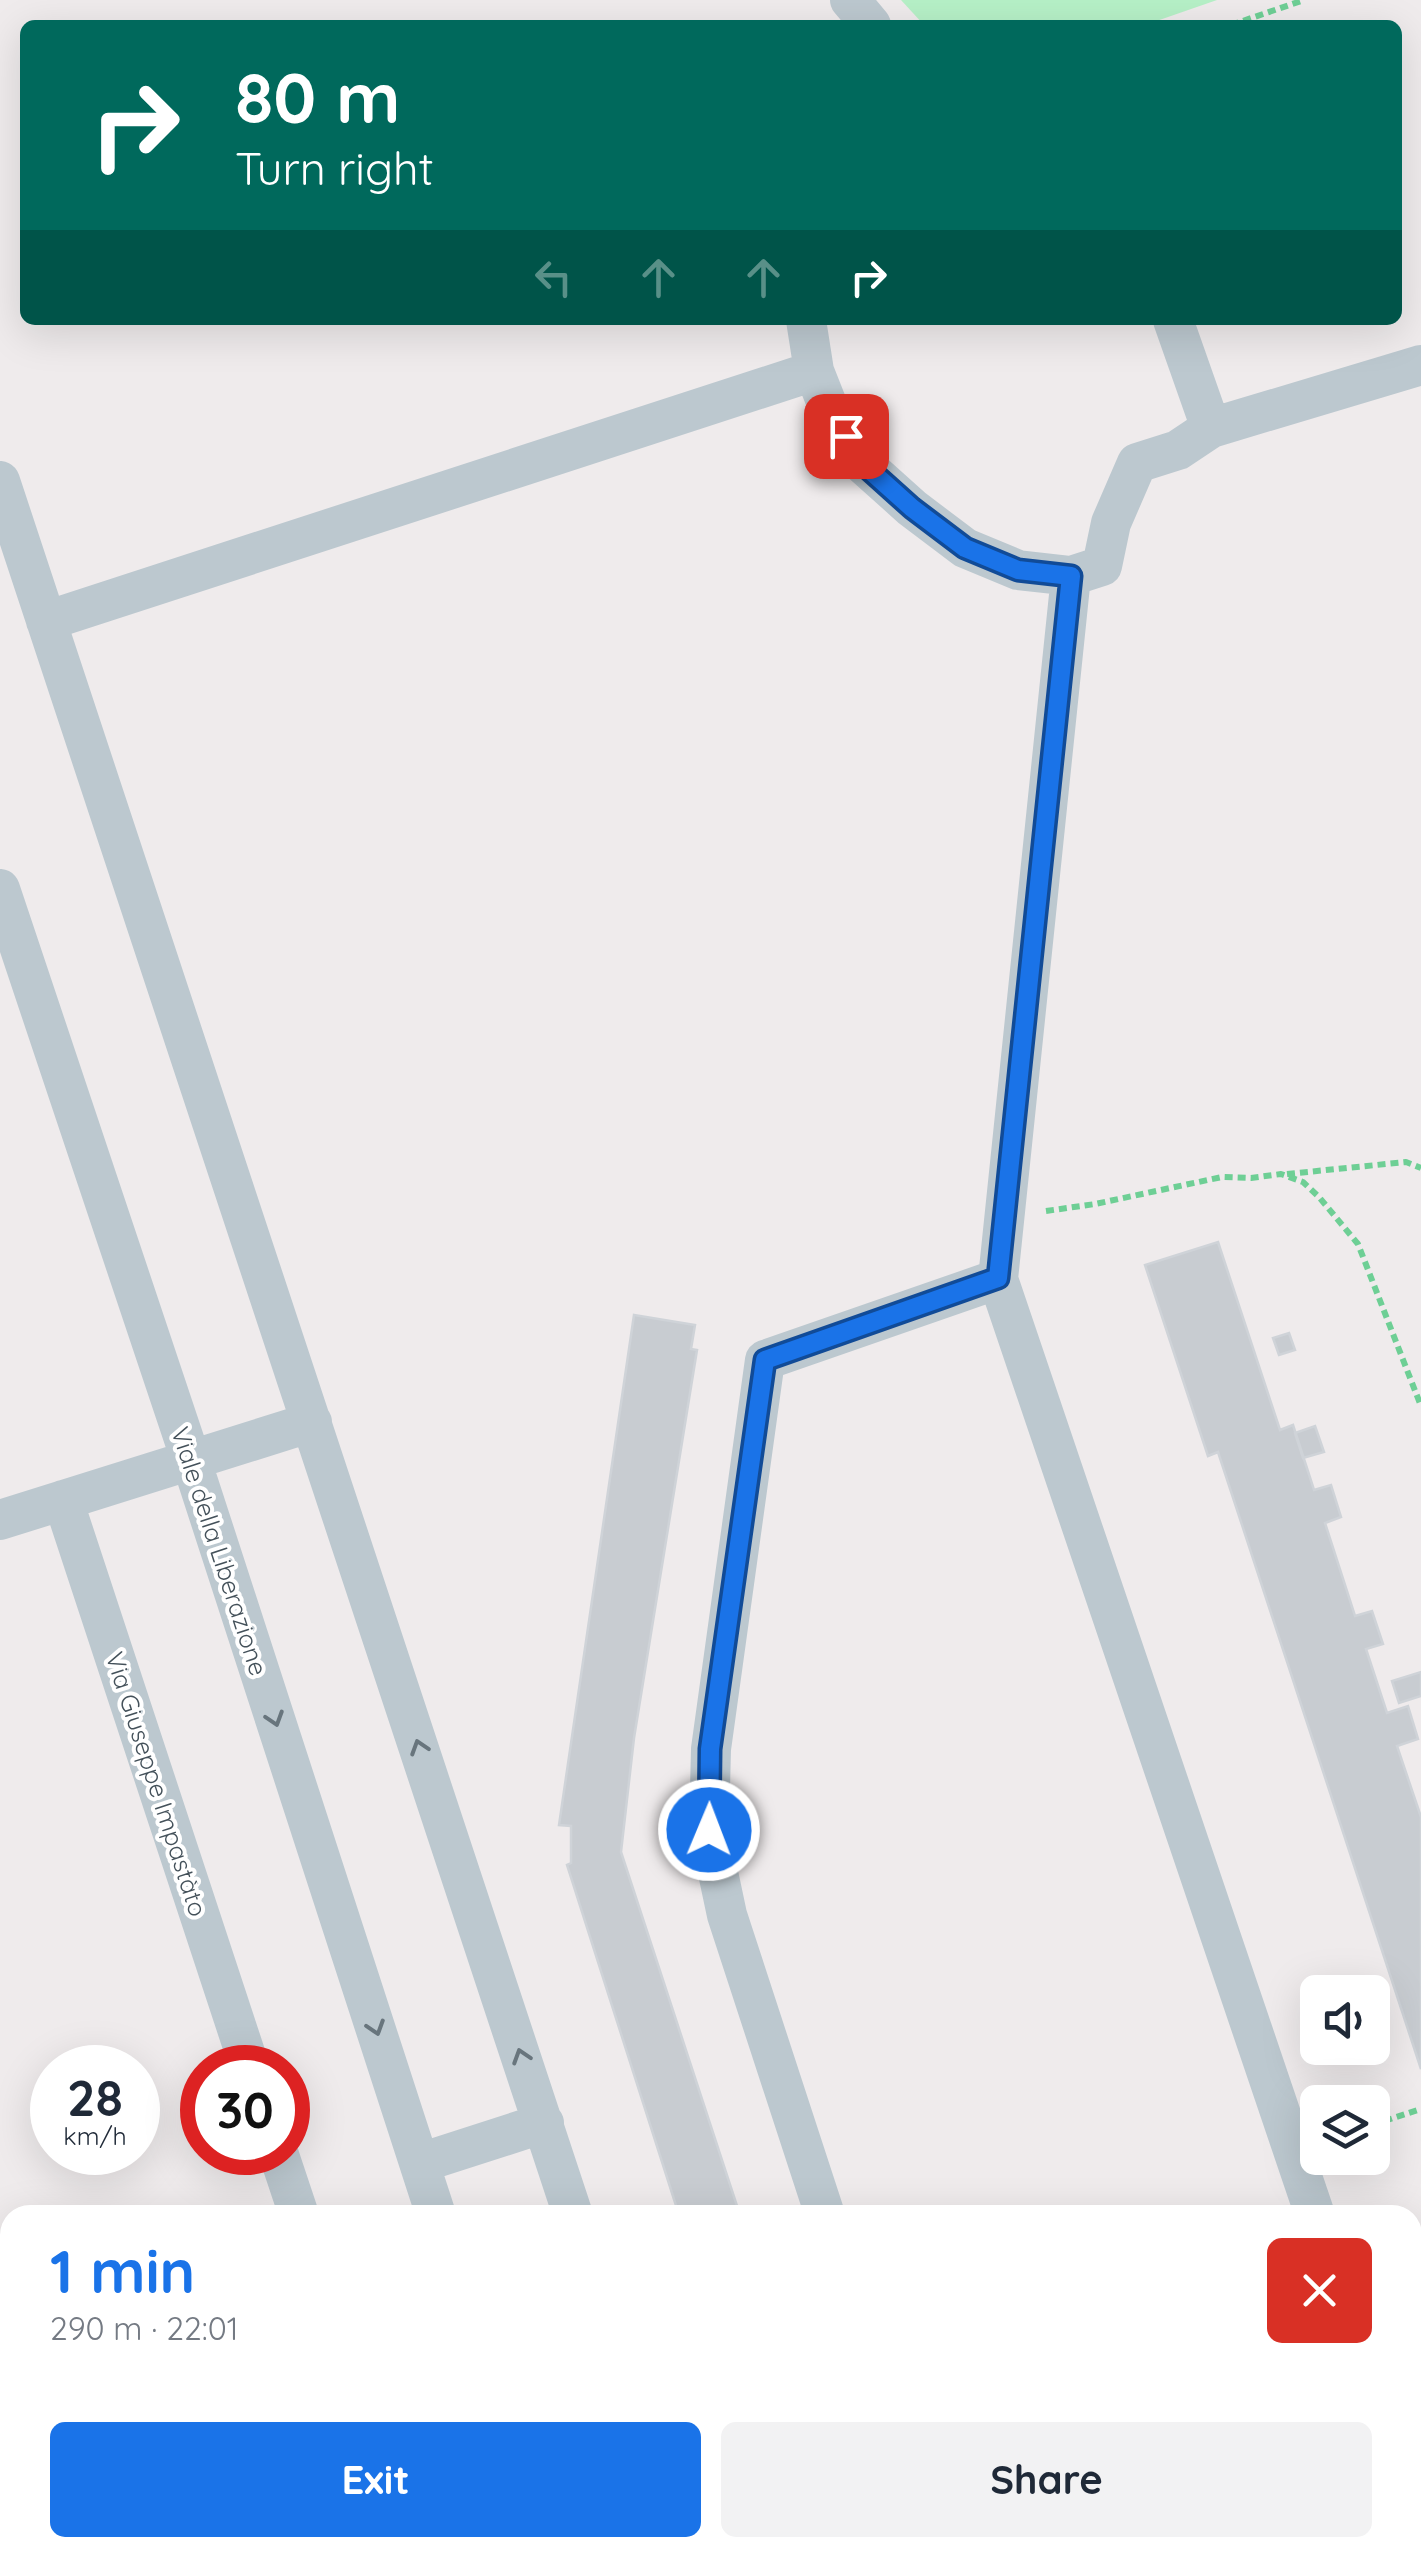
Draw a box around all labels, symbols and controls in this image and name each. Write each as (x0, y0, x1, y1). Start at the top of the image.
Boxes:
text: 80 m (235, 53, 400, 141)
icon: right (70, 60, 200, 190)
text: Turn right (235, 140, 434, 196)
icon: left (526, 250, 581, 305)
icon: ahead (631, 250, 686, 305)
icon: ahead (736, 250, 791, 305)
icon: right (841, 250, 896, 305)
pin (804, 394, 889, 479)
icon: arrive (819, 409, 874, 464)
street label: Viale della Liberazione (165, 1423, 275, 1679)
street label: Via Giuseppe Impastàto (100, 1648, 214, 1920)
one-way arrow (263, 1709, 284, 1726)
one-way arrow (411, 1739, 431, 1756)
position arrow (657, 1778, 761, 1882)
map controls (1300, 1975, 1390, 2175)
button: sound (1300, 1975, 1390, 2065)
one-way arrow (364, 2018, 384, 2035)
speed limit sign: 30 (180, 2045, 310, 2175)
one-way arrow (513, 2048, 533, 2065)
text: 28 (67, 2066, 123, 2129)
button: layers (1300, 2085, 1390, 2175)
text: km/h (63, 2120, 127, 2151)
text: 1 min (50, 2233, 195, 2308)
button: close (1267, 2238, 1372, 2343)
text: 290 m · 22:01 (50, 2308, 239, 2348)
button: Exit (50, 2422, 701, 2537)
button: Share (721, 2422, 1372, 2537)

